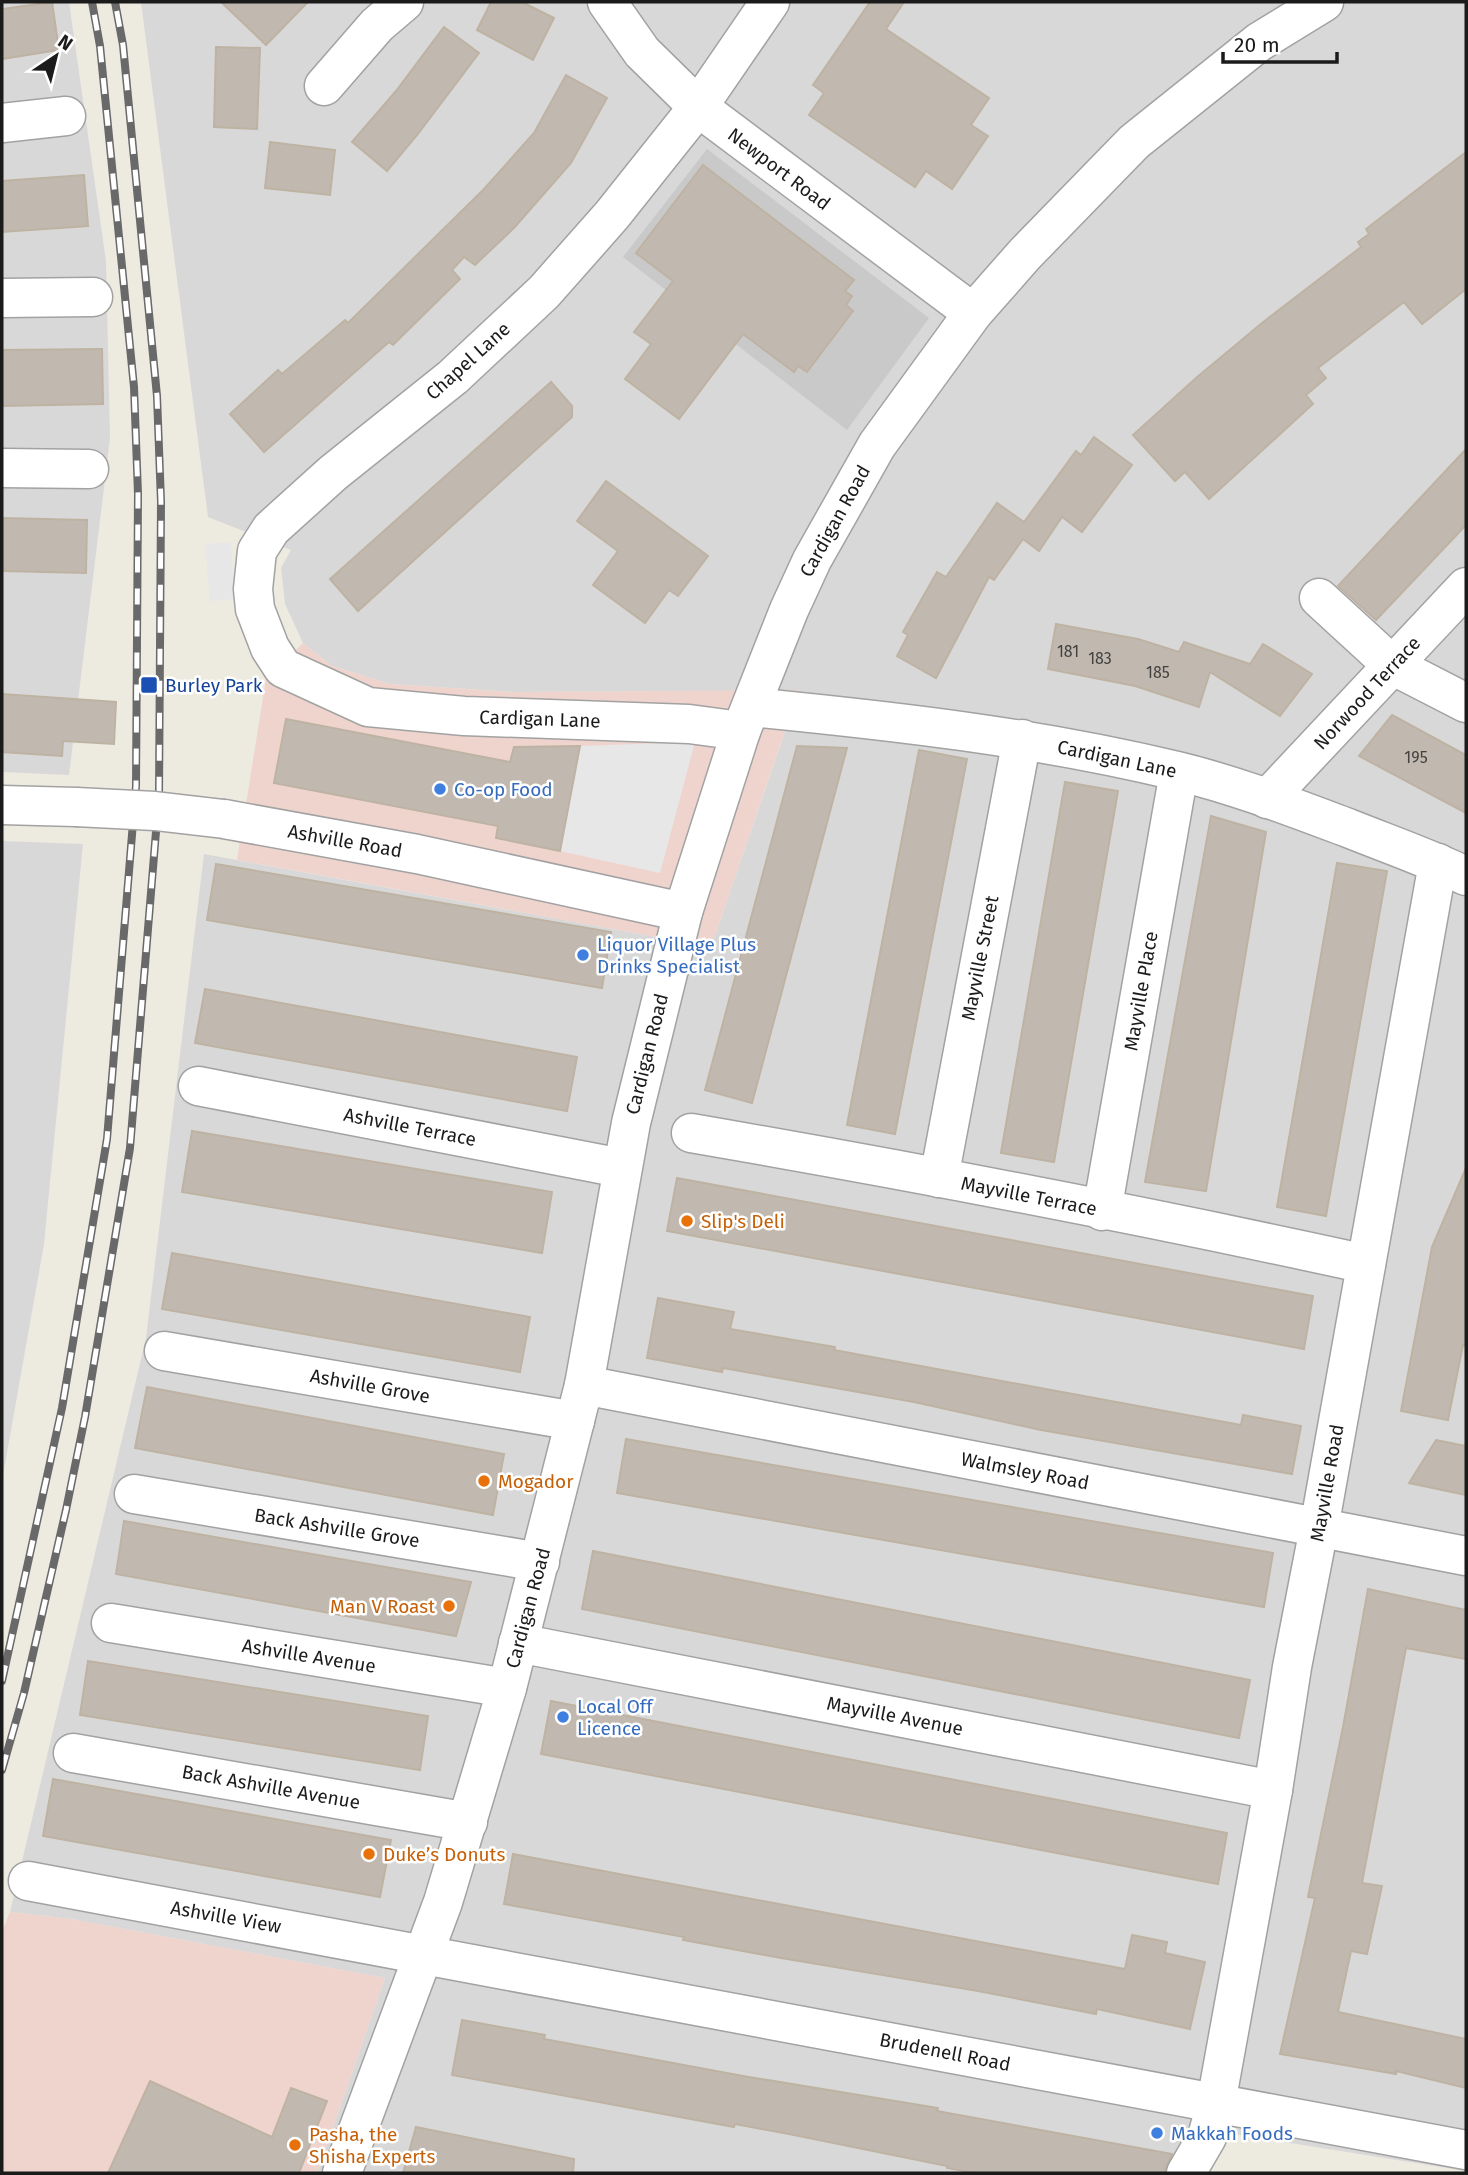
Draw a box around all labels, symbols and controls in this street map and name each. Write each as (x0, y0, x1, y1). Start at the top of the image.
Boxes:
north arrow (21, 21, 91, 91)
scale bar (1223, 21, 1337, 65)
text: N (54, 29, 77, 56)
text: 20 m (1234, 32, 1280, 58)
street label: Newport Road (723, 123, 835, 215)
street label: Chapel Lane (421, 317, 515, 405)
street label: Cardigan Road (795, 461, 875, 581)
street label: Norwood Terrace (1309, 632, 1425, 754)
house number: 181 (1057, 642, 1079, 661)
house number: 183 (1088, 649, 1112, 668)
house number: 185 (1146, 663, 1170, 682)
place label: Burley Park (165, 674, 263, 697)
marker: Burley Park (139, 675, 159, 695)
street label: Cardigan Lane (479, 705, 601, 733)
street label: Cardigan Lane (1055, 735, 1179, 783)
house number: 195 (1404, 748, 1428, 767)
place label: Co-op Food (454, 778, 553, 801)
marker: Co-op Food (432, 781, 448, 797)
street label: Ashville Road (286, 820, 404, 862)
street label: Mayville Street (957, 893, 1003, 1022)
street label: Mayville Place (1119, 929, 1163, 1053)
place label: Liquor Village Plus Drinks Specialist (597, 933, 756, 978)
marker: Liquor Village Plus Drinks Specialist (575, 947, 591, 963)
street label: Cardigan Road (621, 991, 673, 1117)
street label: Ashville Terrace (342, 1103, 478, 1151)
street label: Mayville Terrace (959, 1172, 1099, 1220)
place label: Slip's Deli (701, 1210, 785, 1233)
marker: Slip's Deli (679, 1213, 695, 1229)
street label: Ashville Grove (308, 1364, 432, 1408)
street label: Mayville Road (1305, 1422, 1349, 1544)
street label: Walmsley Road (959, 1447, 1091, 1495)
place label: Mogador (498, 1470, 574, 1493)
marker: Mogador (476, 1473, 492, 1489)
street label: Back Ashville Grove (253, 1504, 421, 1552)
street label: Cardigan Road (501, 1545, 555, 1671)
place label: Man V Roast (330, 1595, 435, 1618)
marker: Man V Roast (441, 1598, 457, 1614)
street label: Ashville Avenue (241, 1634, 377, 1678)
street label: Mayville Avenue (825, 1692, 965, 1740)
place label: Local Off Licence (577, 1695, 654, 1740)
marker: Local Off Licence (555, 1709, 571, 1725)
street label: Back Ashville Avenue (180, 1760, 362, 1814)
place label: Duke’s Donuts (383, 1843, 505, 1866)
marker: Duke’s Donuts (361, 1846, 377, 1862)
street label: Ashville View (169, 1896, 283, 1938)
street label: Brudenell Road (877, 2028, 1013, 2076)
place label: Makkah Foods (1171, 2122, 1293, 2145)
place label: Pasha, the Shisha Experts (309, 2123, 435, 2168)
marker: Makkah Foods (1149, 2125, 1165, 2141)
marker: Pasha, the Shisha Experts (287, 2137, 303, 2153)

